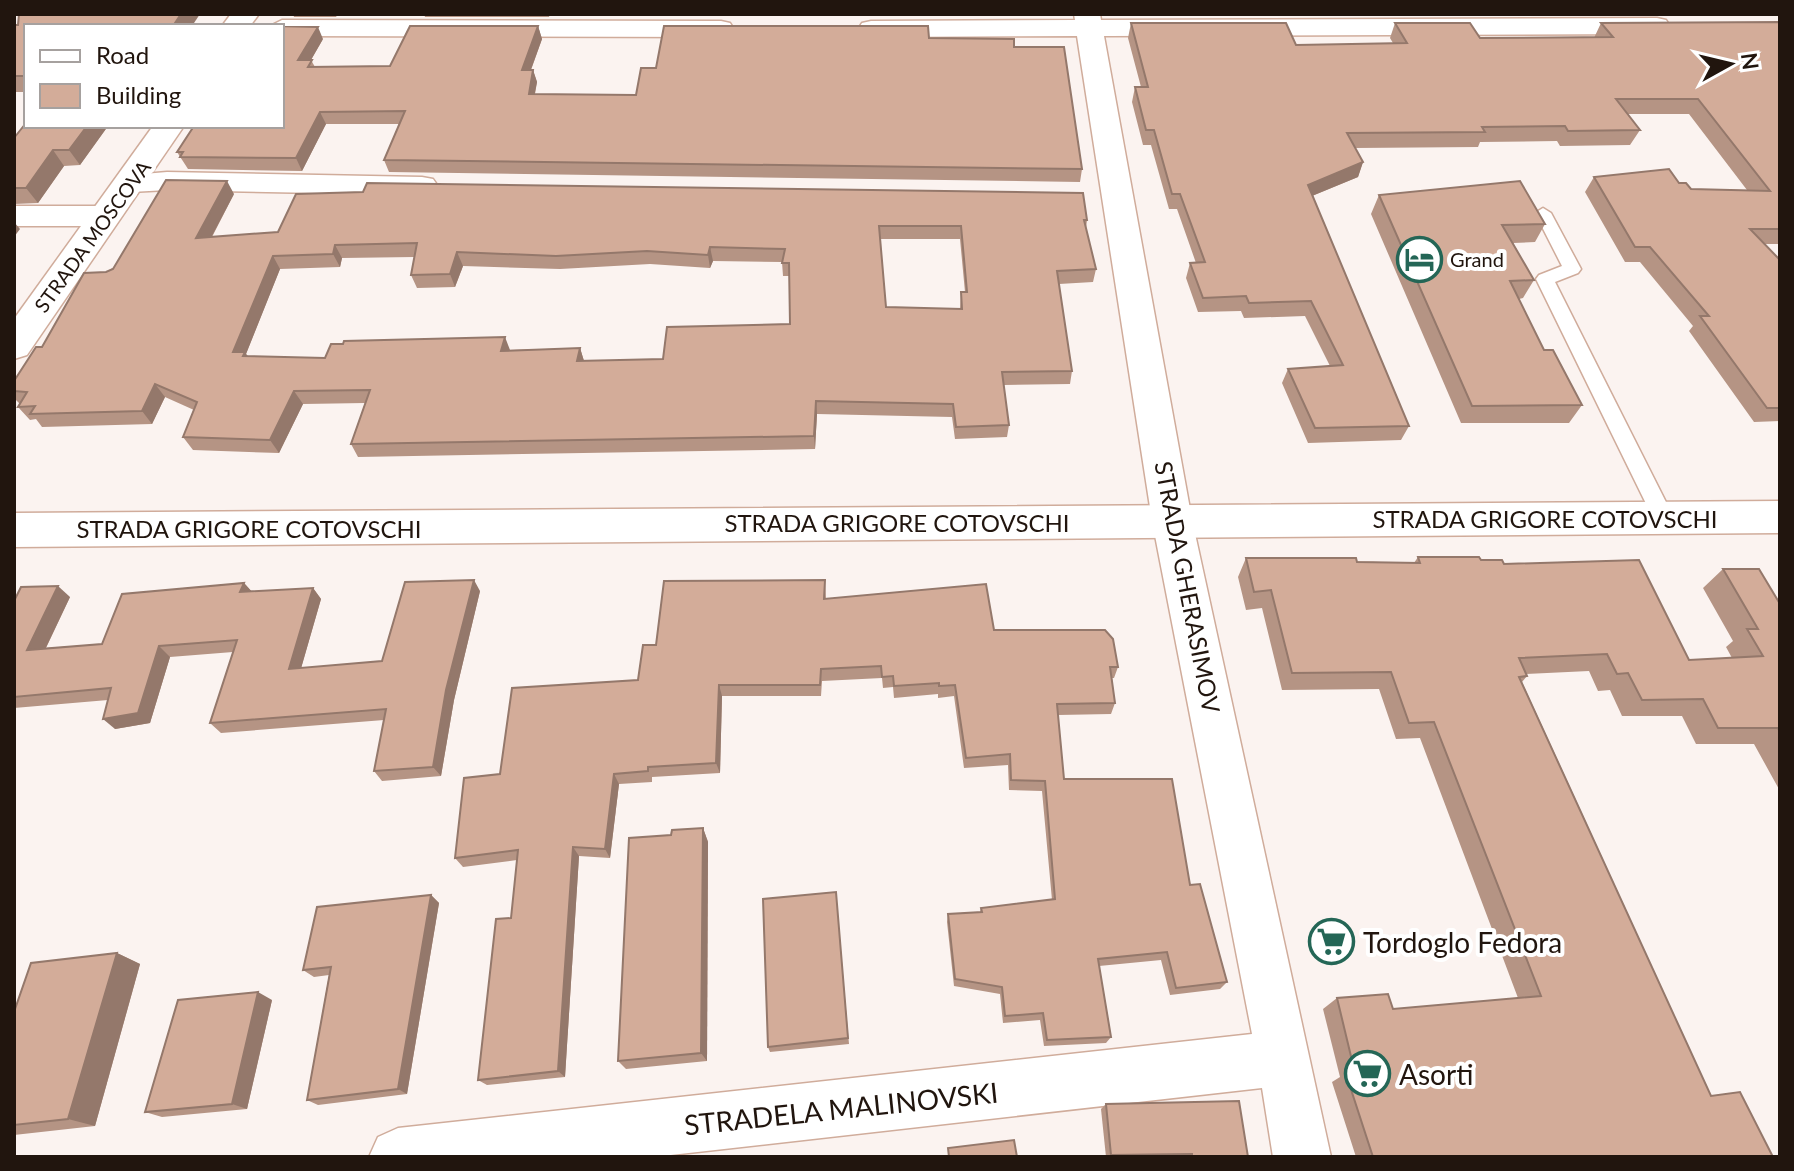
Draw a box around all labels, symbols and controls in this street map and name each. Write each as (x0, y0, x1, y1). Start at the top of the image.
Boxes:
legend (24, 24, 284, 128)
north arrow (1690, 24, 1770, 104)
text: Road (96, 40, 149, 69)
text: N (1736, 51, 1765, 71)
text: Building (96, 80, 181, 109)
street label: STRADA MOSCOVA (29, 155, 155, 317)
hotel icon: Grand (1395, 235, 1443, 283)
place label: Grand (1450, 247, 1504, 271)
street label: STRADA GHERASIMOV (1149, 459, 1227, 716)
street label: STRADA GRIGORE COTOVSCHI (1372, 504, 1718, 533)
street label: STRADA GRIGORE COTOVSCHI (724, 508, 1070, 537)
street label: STRADA GRIGORE COTOVSCHI (76, 514, 422, 543)
supermarket icon: Tordoglo Fedora (1308, 918, 1356, 966)
place label: Tordoglo Fedora (1363, 925, 1562, 959)
supermarket icon: Asorti (1344, 1050, 1392, 1098)
place label: Asorti (1399, 1057, 1473, 1091)
street label: STRADELA MALINOVSKI (682, 1075, 1000, 1141)

